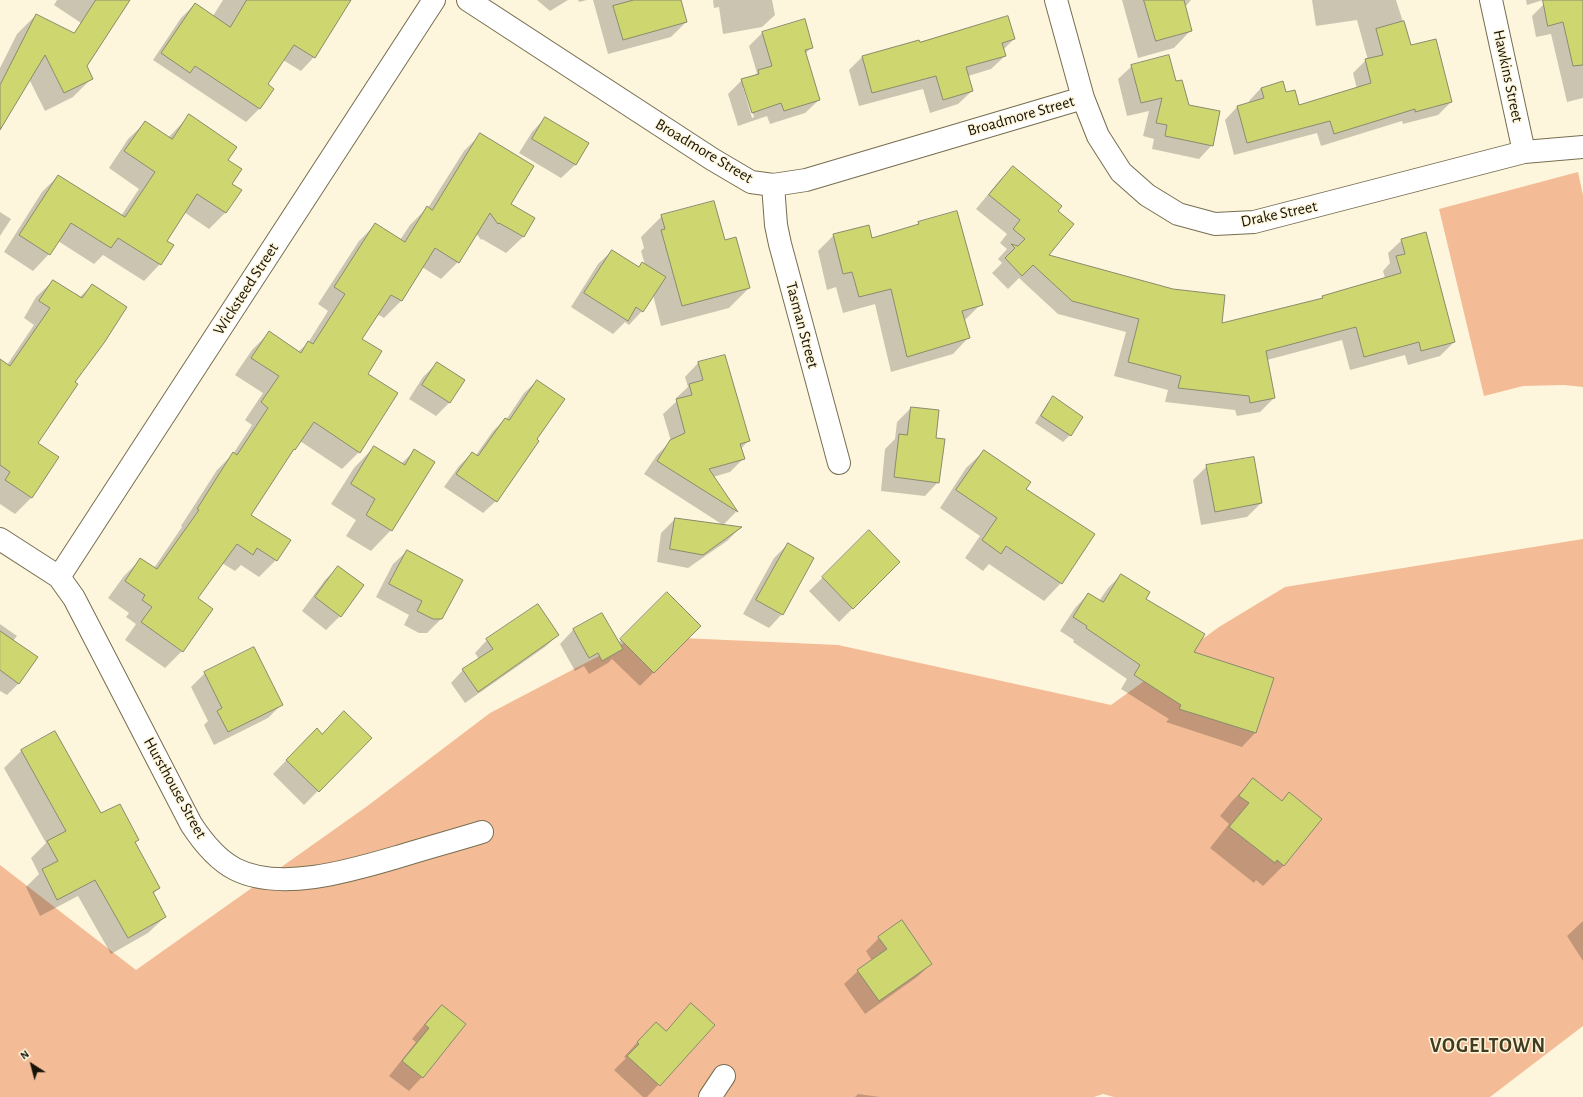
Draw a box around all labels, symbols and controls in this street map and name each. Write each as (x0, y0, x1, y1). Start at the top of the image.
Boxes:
street label: Hawkins Street (1489, 28, 1527, 124)
street label: Broadmore Street (965, 92, 1077, 140)
street label: Broadmore Street (652, 114, 756, 188)
street label: Drake Street (1239, 197, 1319, 231)
street label: Wicksteed Street (209, 239, 283, 339)
street label: Tasman Street (781, 280, 823, 370)
street label: Hursthouse Street (139, 734, 211, 842)
district label: VOGELTOWN (1430, 1034, 1546, 1058)
north arrow (12, 1045, 52, 1085)
text: N (18, 1048, 31, 1062)

